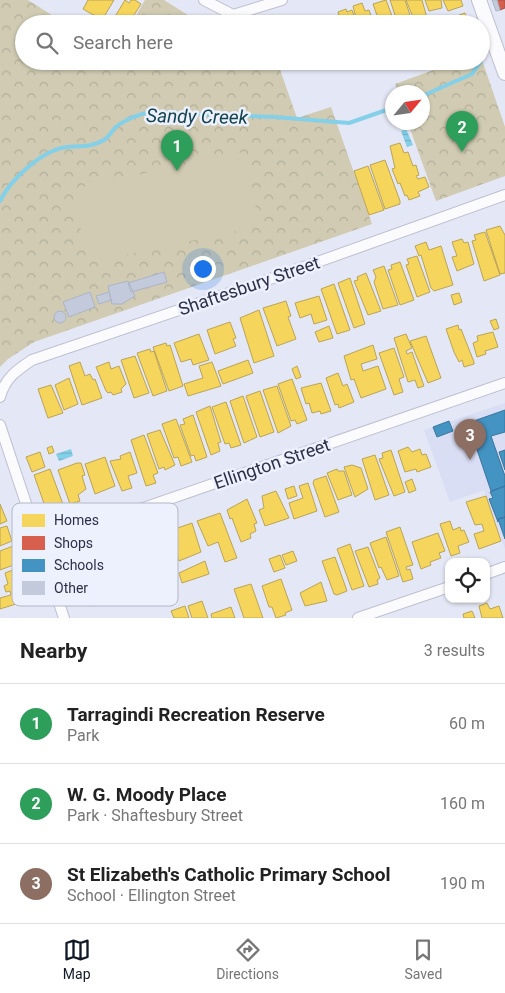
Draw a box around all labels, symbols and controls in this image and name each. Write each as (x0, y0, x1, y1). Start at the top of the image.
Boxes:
search box (15, 15, 490, 70)
icon: search (33, 29, 61, 57)
text: Search here (73, 31, 173, 54)
north arrow (385, 85, 430, 130)
water label: Sandy Creek (146, 104, 249, 129)
pin: 2 (446, 111, 478, 152)
pin: 1 (161, 130, 193, 171)
street label: Shaftesbury Street (175, 251, 322, 320)
your location (190, 256, 216, 282)
pin: 3 (454, 419, 486, 460)
street label: Ellington Street (211, 434, 333, 493)
legend (12, 503, 178, 606)
text: Homes (54, 512, 99, 528)
text: Shops (54, 535, 93, 551)
text: Schools (54, 557, 104, 573)
map controls (445, 558, 490, 603)
button: locate (445, 558, 490, 603)
text: Other (54, 580, 88, 596)
text: Nearby (20, 639, 87, 663)
text: 3 results (424, 641, 485, 660)
text: Tarragindi Recreation Reserve (67, 703, 325, 726)
text: 1 (31, 714, 41, 733)
text: 60 m (449, 714, 485, 733)
text: Park (67, 726, 99, 745)
text: W. G. Moody Place (67, 783, 226, 806)
text: 2 (31, 794, 41, 813)
text: 160 m (440, 794, 485, 813)
text: Park · Shaftesbury Street (67, 806, 243, 825)
text: St Elizabeth's Catholic Primary School (67, 863, 390, 886)
text: 3 (31, 874, 41, 893)
text: 190 m (440, 874, 485, 893)
text: School · Ellington Street (67, 886, 236, 905)
tab: Map (63, 936, 91, 982)
tab: Directions (216, 936, 279, 982)
tab: Saved (404, 936, 442, 982)

